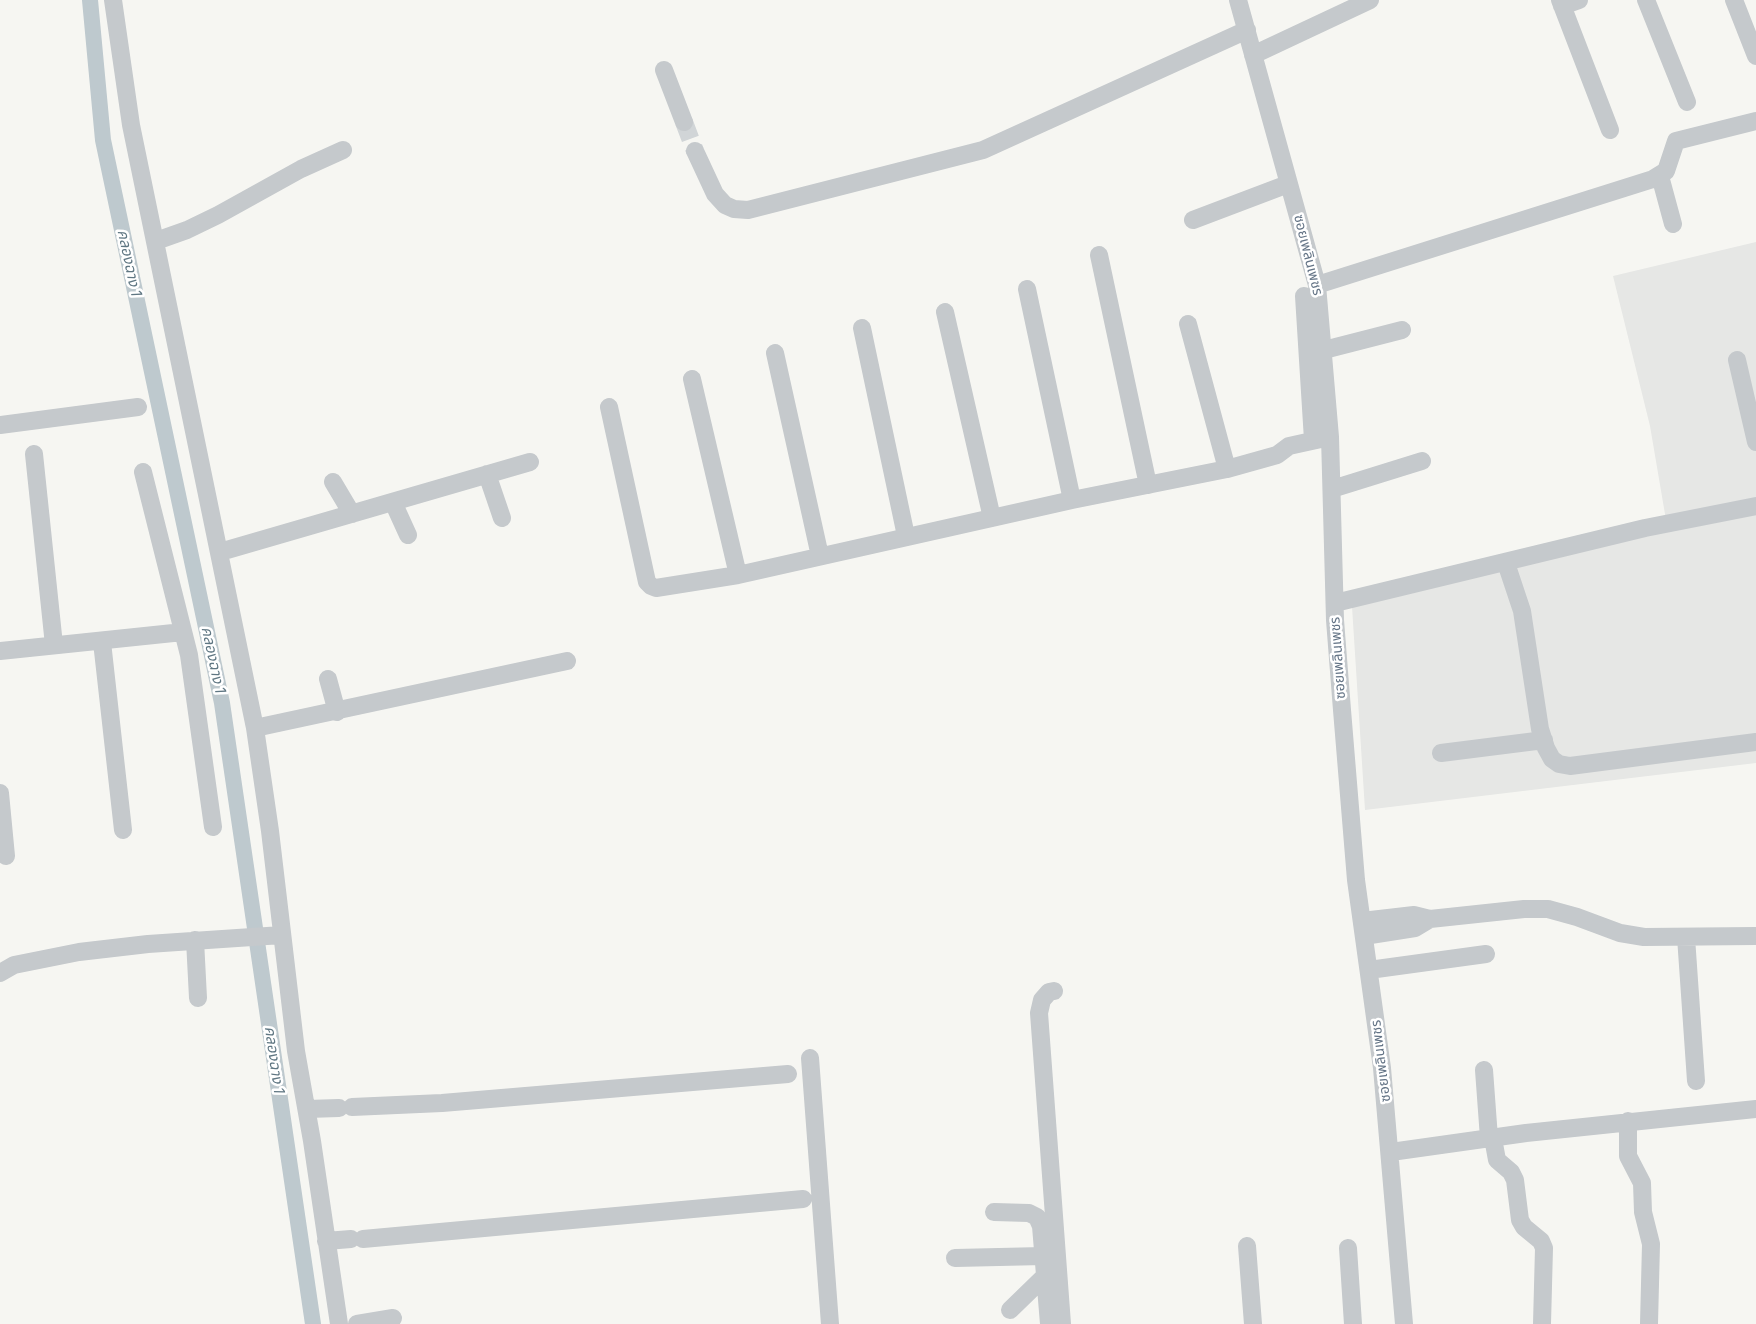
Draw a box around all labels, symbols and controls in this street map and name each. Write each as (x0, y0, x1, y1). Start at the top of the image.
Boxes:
street label: ซอยเพลินเพชร (1290, 213, 1326, 297)
water label: คลองฉาง 1 (113, 228, 145, 298)
street label: ซอยเพลินเพชร (1327, 616, 1349, 700)
water label: คลองฉาง 1 (197, 625, 229, 695)
street label: ซอยเพลินเพชร (1368, 1019, 1394, 1103)
water label: คลองฉาง 1 (260, 1025, 288, 1095)

